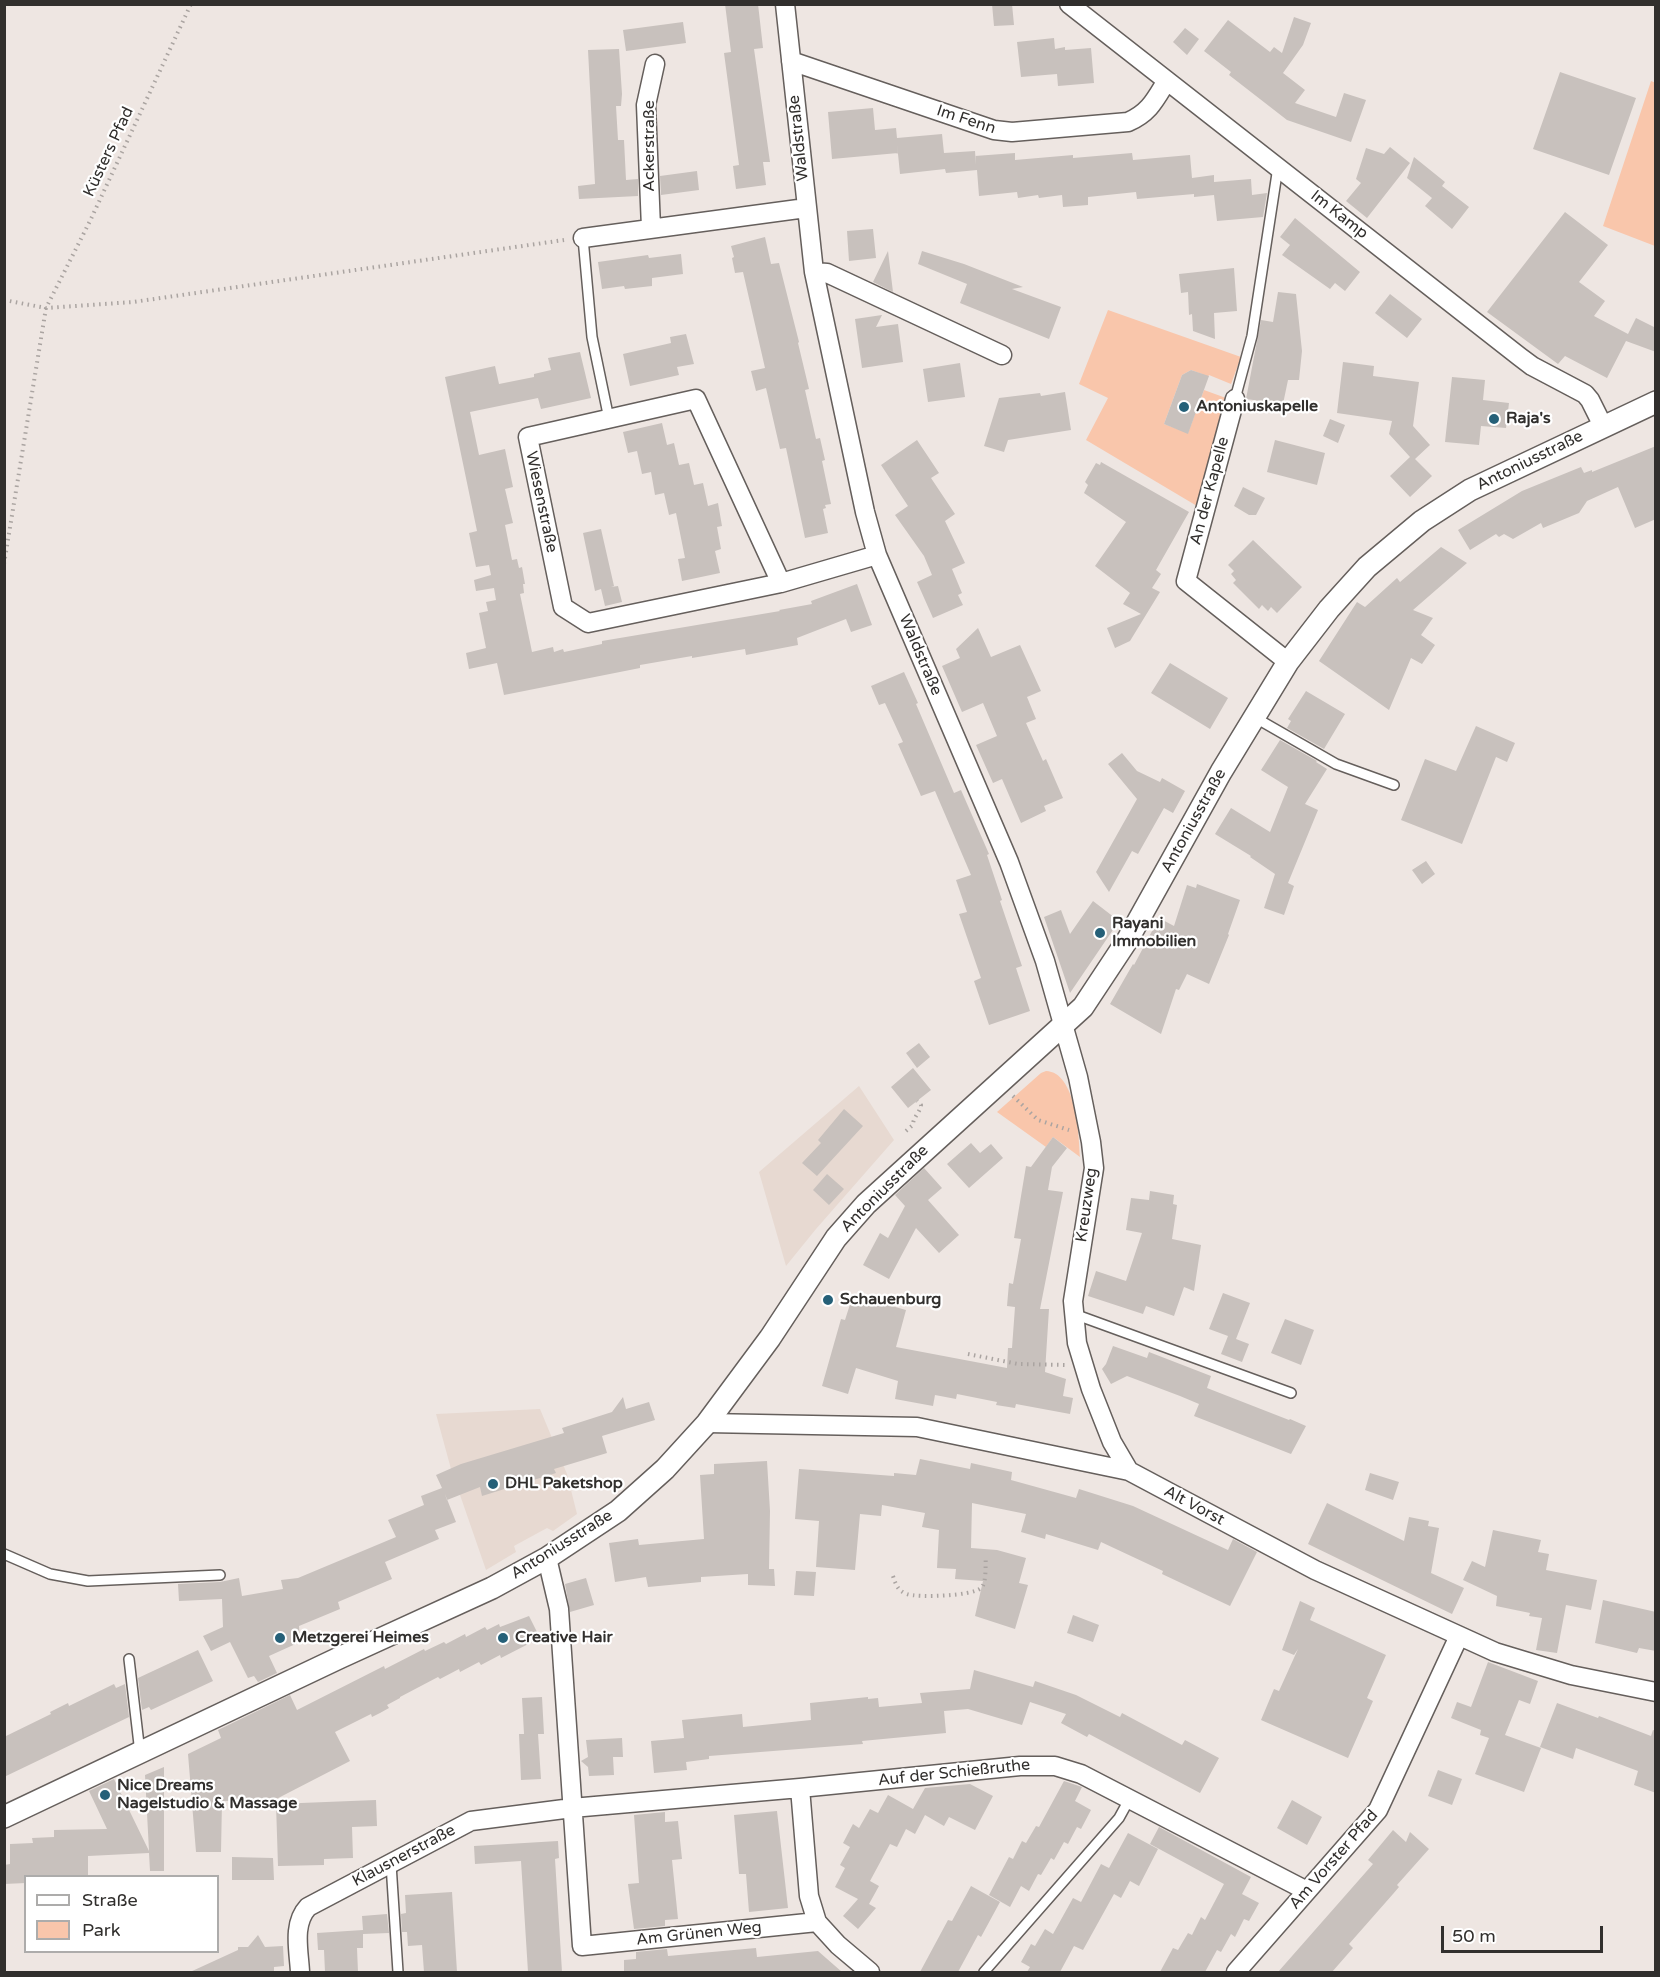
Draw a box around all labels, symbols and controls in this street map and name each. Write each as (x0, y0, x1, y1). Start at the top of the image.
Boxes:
street label: Waldstraße (785, 94, 813, 182)
street label: Ackerstraße (640, 100, 660, 192)
street label: Im Fenn (934, 101, 998, 139)
street label: Küsters Pfad (80, 104, 138, 200)
street label: Im Kamp (1306, 187, 1372, 243)
place label: Antoniuskapelle (1196, 397, 1318, 417)
marker: Antoniuskapelle (1177, 400, 1191, 414)
place label: Raja's (1506, 409, 1551, 429)
marker: Raja's (1487, 412, 1501, 426)
street label: Antoniusstraße (1474, 427, 1586, 495)
street label: An der Kapelle (1186, 435, 1234, 547)
street label: Wiesenstraße (521, 450, 561, 554)
street label: Waldstraße (894, 612, 946, 698)
street label: Antoniusstraße (1158, 766, 1230, 876)
place label: Rayani Immobilien (1112, 914, 1196, 952)
marker: Rayani Immobilien (1093, 926, 1107, 940)
street label: Antoniusstraße (837, 1141, 933, 1237)
street label: Kreuzweg (1072, 1166, 1102, 1244)
place label: Schauenburg (840, 1290, 941, 1310)
marker: Schauenburg (821, 1293, 835, 1307)
place label: DHL Paketshop (505, 1474, 623, 1494)
marker: DHL Paketshop (486, 1477, 500, 1491)
street label: Alt Vorst (1160, 1482, 1228, 1530)
street label: Antoniusstraße (508, 1506, 616, 1584)
place label: Metzgerei Heimes (292, 1628, 429, 1648)
place label: Creative Hair (515, 1628, 613, 1648)
marker: Metzgerei Heimes (273, 1631, 287, 1645)
marker: Creative Hair (496, 1631, 510, 1645)
street label: Auf der Schießruthe (877, 1755, 1031, 1791)
place label: Nice Dreams Nagelstudio & Massage (117, 1776, 297, 1814)
marker: Nice Dreams Nagelstudio & Massage (98, 1788, 112, 1802)
street label: Am Vorster Pfad (1286, 1806, 1382, 1914)
street label: Klausnerstraße (349, 1821, 459, 1891)
legend (24, 1875, 219, 1953)
text: Straße (82, 1889, 138, 1911)
scale bar (1444, 1914, 1606, 1952)
street label: Am Grünen Weg (635, 1918, 763, 1950)
text: Park (82, 1919, 120, 1941)
text: 50 m (1452, 1925, 1496, 1947)

